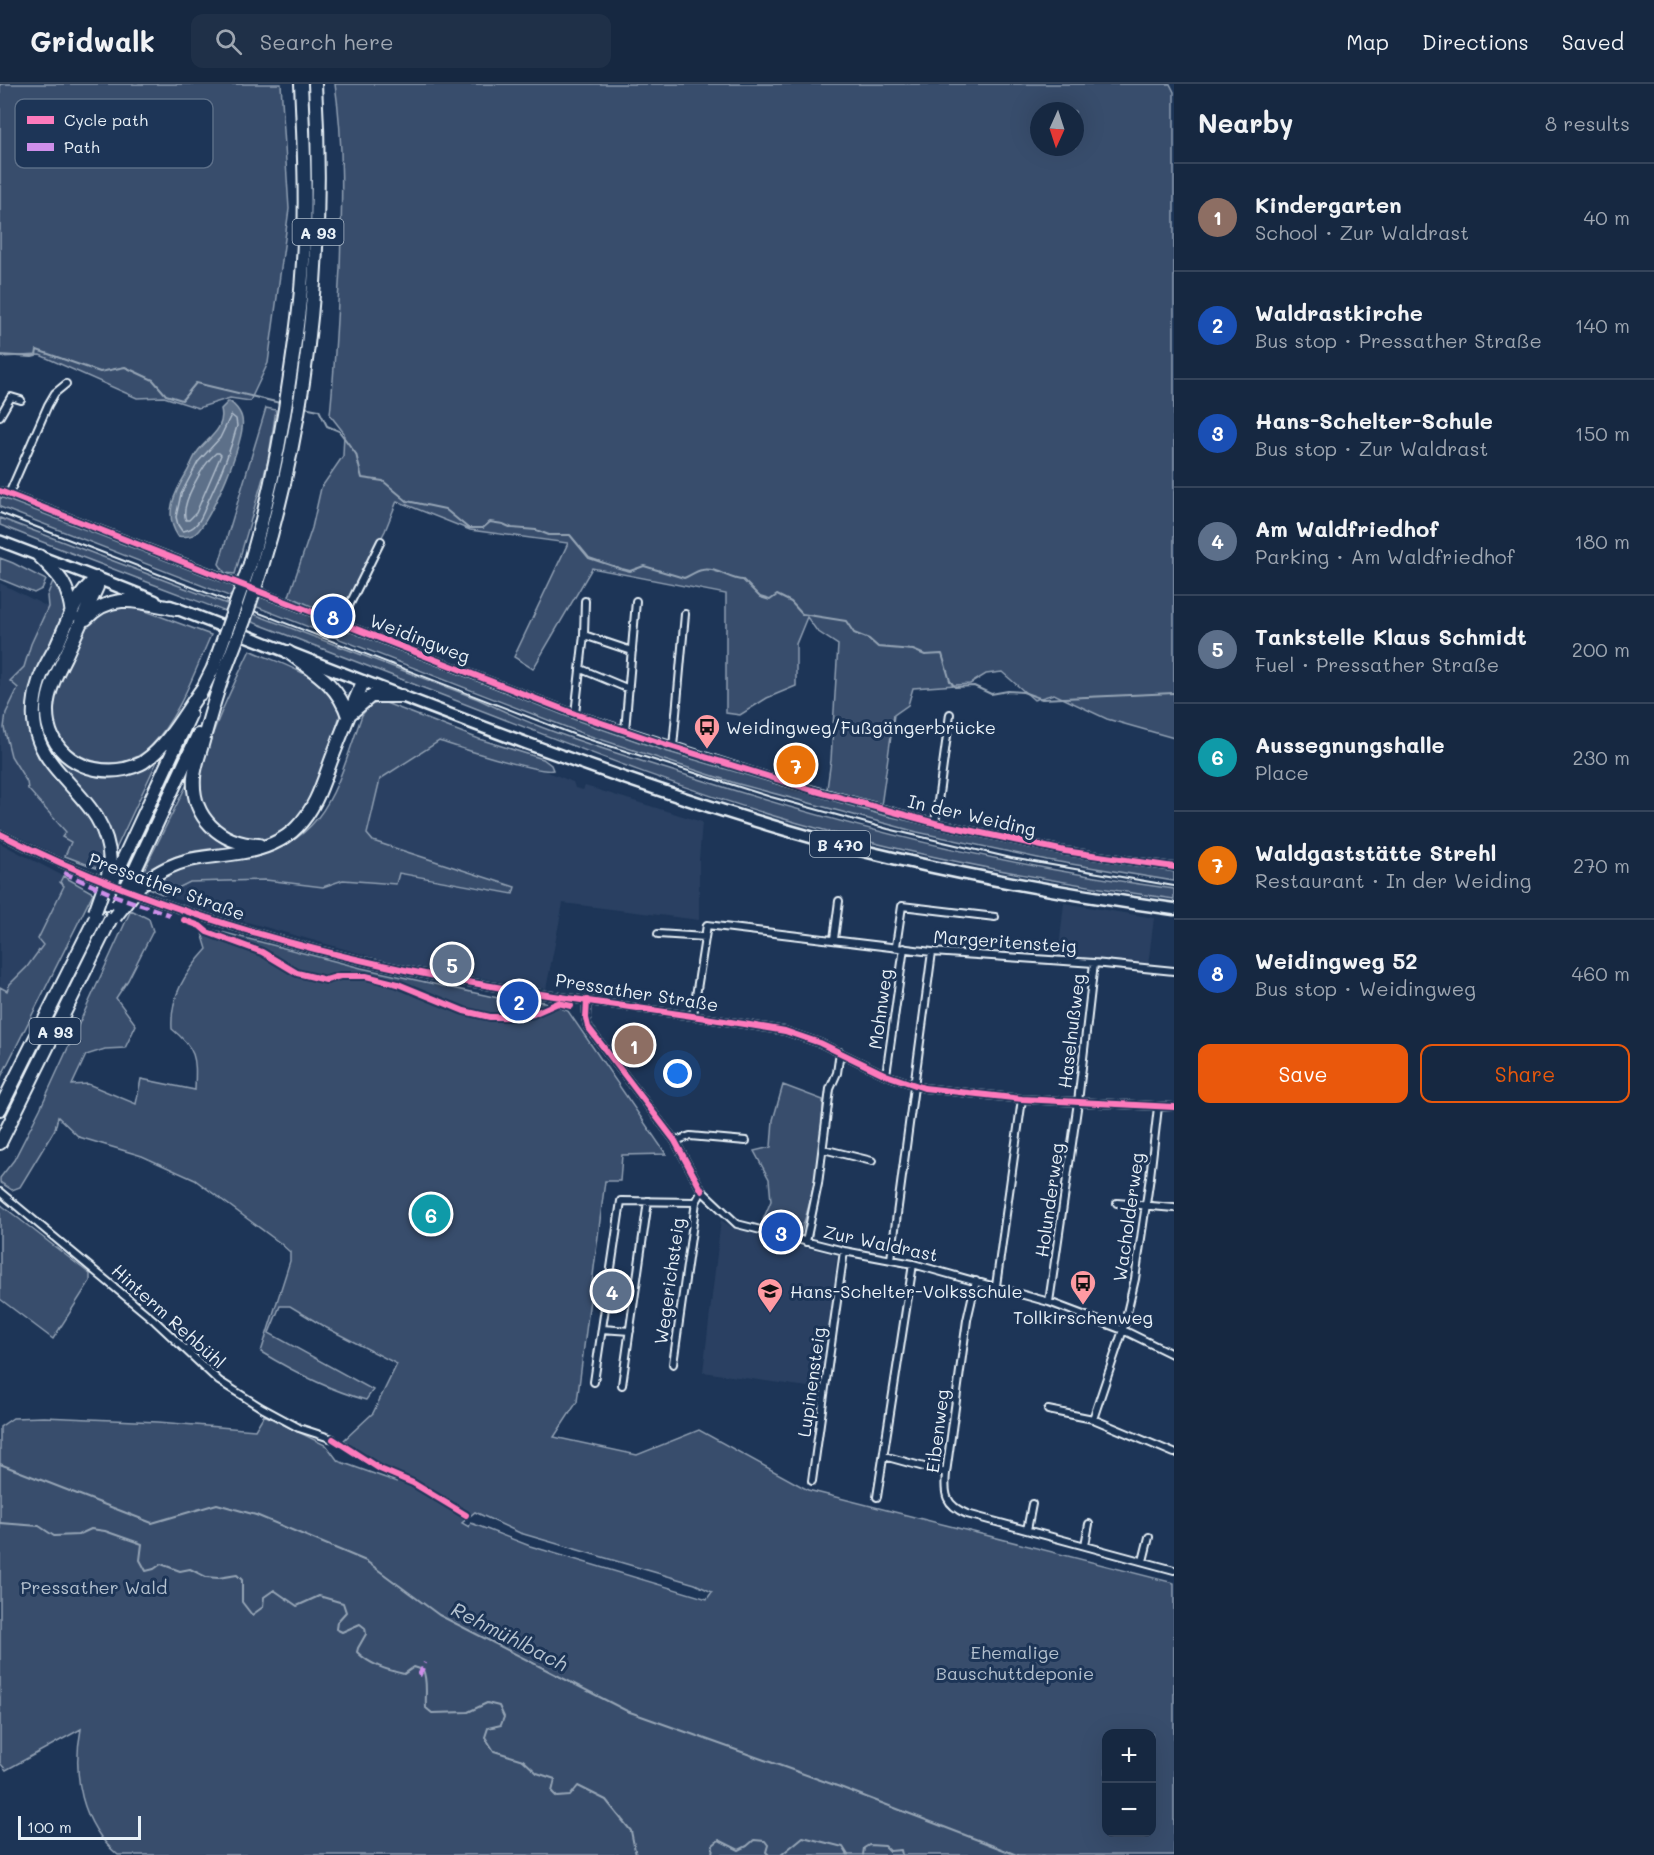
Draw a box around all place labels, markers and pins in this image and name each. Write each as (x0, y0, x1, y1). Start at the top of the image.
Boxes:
pin: 8 (314, 594, 352, 638)
bus stop icon: Weidingweg/Fußgängerbrücke (692, 712, 722, 750)
place label: Weidingweg/Fußgängerbrücke (726, 715, 996, 739)
pin: 7 (776, 742, 816, 788)
pin: 5 (432, 942, 472, 986)
pin: 2 (500, 978, 538, 1024)
pin: 1 (614, 1022, 654, 1068)
pin: 6 (412, 1192, 450, 1236)
pin: 3 (762, 1210, 800, 1254)
pin: 4 (592, 1268, 632, 1314)
bus stop icon: Tollkirschenweg (1068, 1268, 1098, 1306)
school or university icon: Hans-Schelter-Volksschule (755, 1276, 785, 1314)
place label: Hans-Schelter-Volksschule (790, 1279, 1023, 1303)
place label: Tollkirschenweg (1013, 1305, 1153, 1329)

